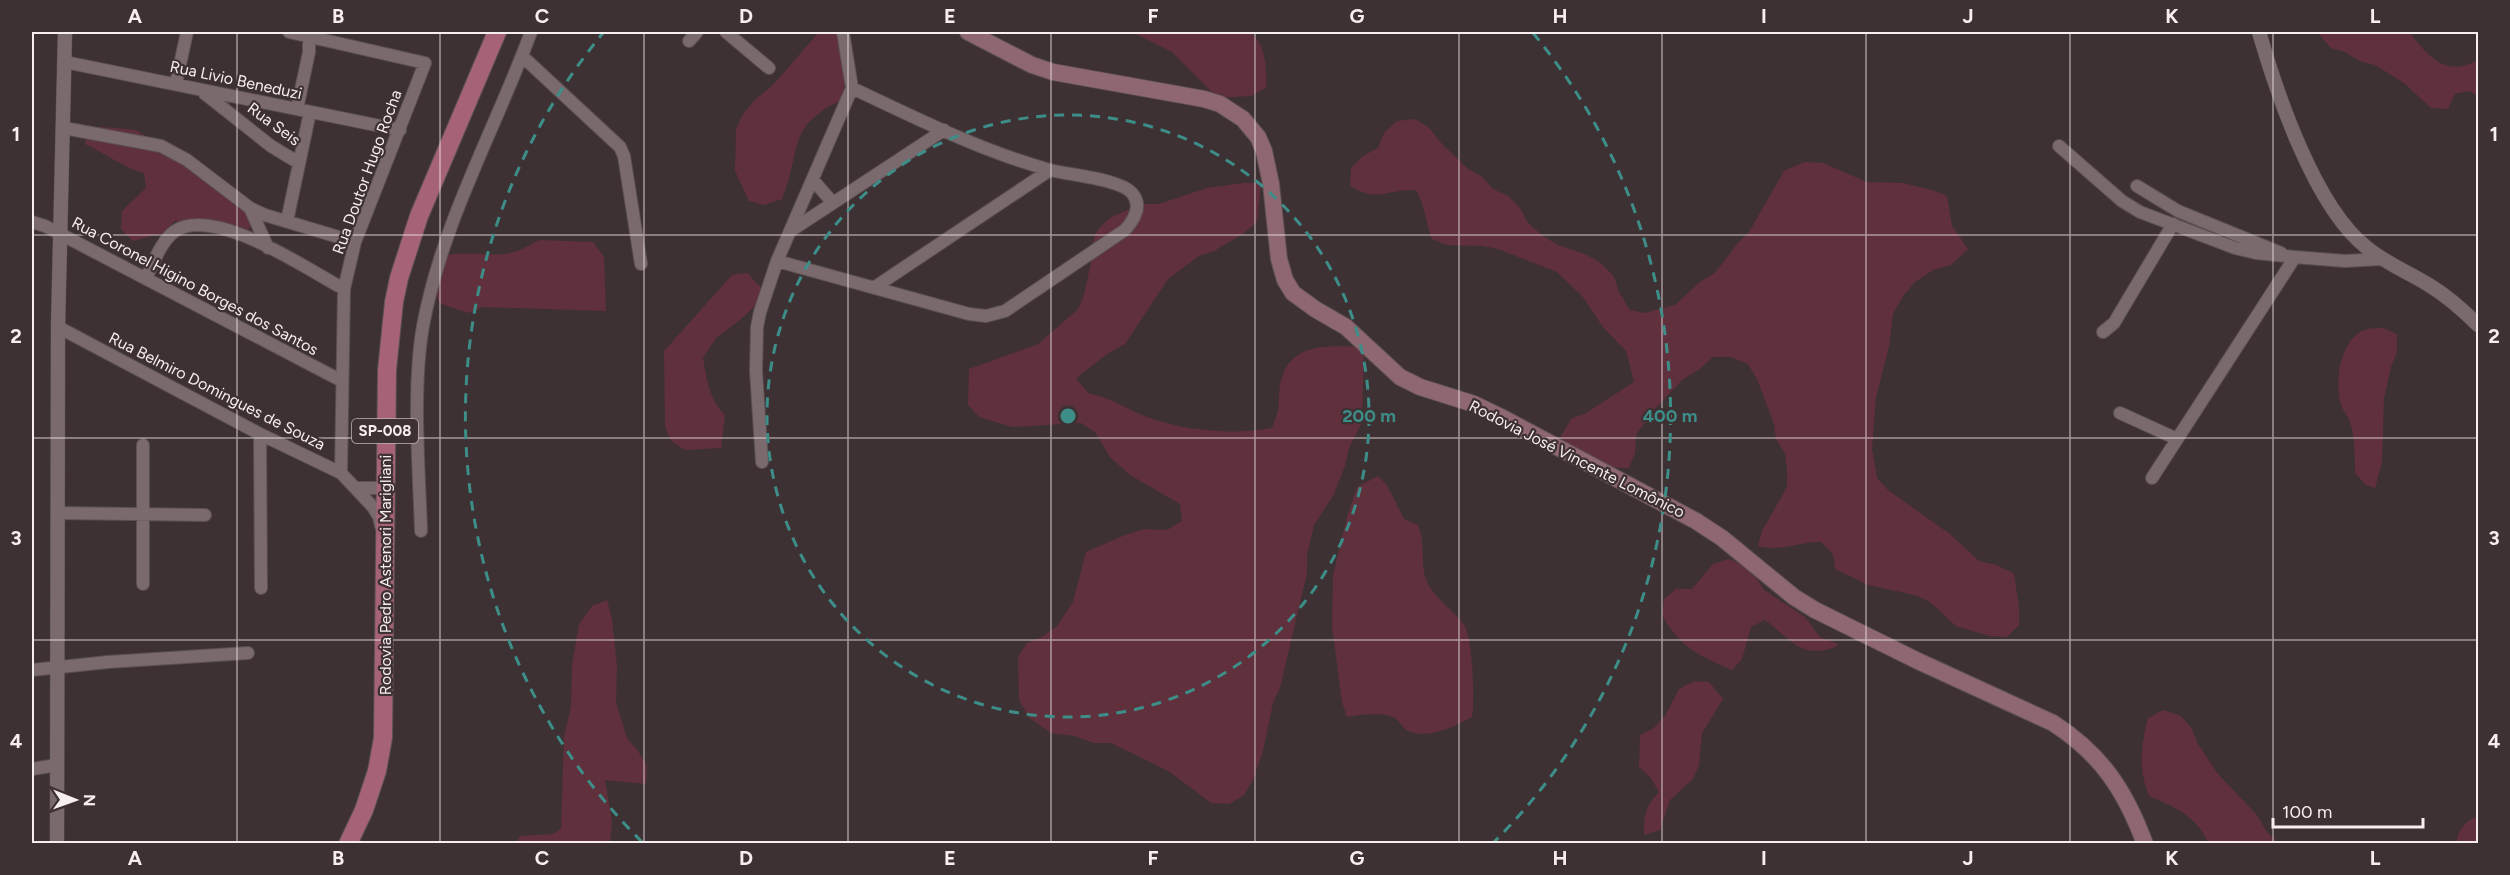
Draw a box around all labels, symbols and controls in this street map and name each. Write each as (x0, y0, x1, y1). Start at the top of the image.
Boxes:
text: A (128, 4, 143, 28)
text: B (332, 4, 344, 28)
text: C (535, 4, 549, 28)
text: D (739, 4, 753, 28)
text: E (944, 4, 956, 28)
text: F (1147, 4, 1159, 28)
text: G (1350, 4, 1365, 28)
text: H (1553, 4, 1568, 28)
text: I (1761, 4, 1767, 28)
text: J (1962, 4, 1974, 28)
text: K (2165, 4, 2179, 28)
text: L (2370, 4, 2381, 28)
street label: Rua Livio Beneduzi (168, 57, 304, 103)
street label: Rua Doutor Hugo Rocha (328, 87, 406, 257)
street label: Rua Seis (244, 98, 304, 150)
text: 1 (12, 122, 20, 146)
text: 1 (2490, 122, 2498, 146)
street label: Rua Coronel Higino Borges dos Santos (69, 213, 321, 359)
text: 2 (10, 324, 22, 348)
text: 2 (2488, 324, 2500, 348)
street label: Rua Belmiro Domingues de Souza (106, 328, 328, 454)
street label: Rodovia José Vincente Lomônico (1466, 396, 1688, 522)
text: 200 m (1342, 405, 1396, 427)
text: 400 m (1643, 405, 1697, 427)
centre of rings (1058, 406, 1078, 426)
road number: SP-008 (352, 419, 418, 443)
street label: Rodovia Pedro Astenori Marigliani (376, 455, 395, 695)
text: 3 (10, 526, 22, 550)
text: 3 (2488, 526, 2500, 550)
text: 4 (10, 729, 23, 753)
text: 4 (2488, 729, 2501, 753)
north arrow (45, 770, 105, 830)
scale bar (2273, 791, 2423, 829)
text: N (80, 794, 99, 807)
text: 100 m (2282, 801, 2332, 823)
text: A (128, 846, 143, 870)
text: B (332, 846, 344, 870)
text: C (535, 846, 549, 870)
text: D (739, 846, 753, 870)
text: E (944, 846, 956, 870)
text: F (1147, 846, 1159, 870)
text: G (1350, 846, 1365, 870)
text: H (1553, 846, 1568, 870)
text: I (1761, 846, 1767, 870)
text: J (1962, 846, 1974, 870)
text: K (2165, 846, 2179, 870)
text: L (2370, 846, 2381, 870)

